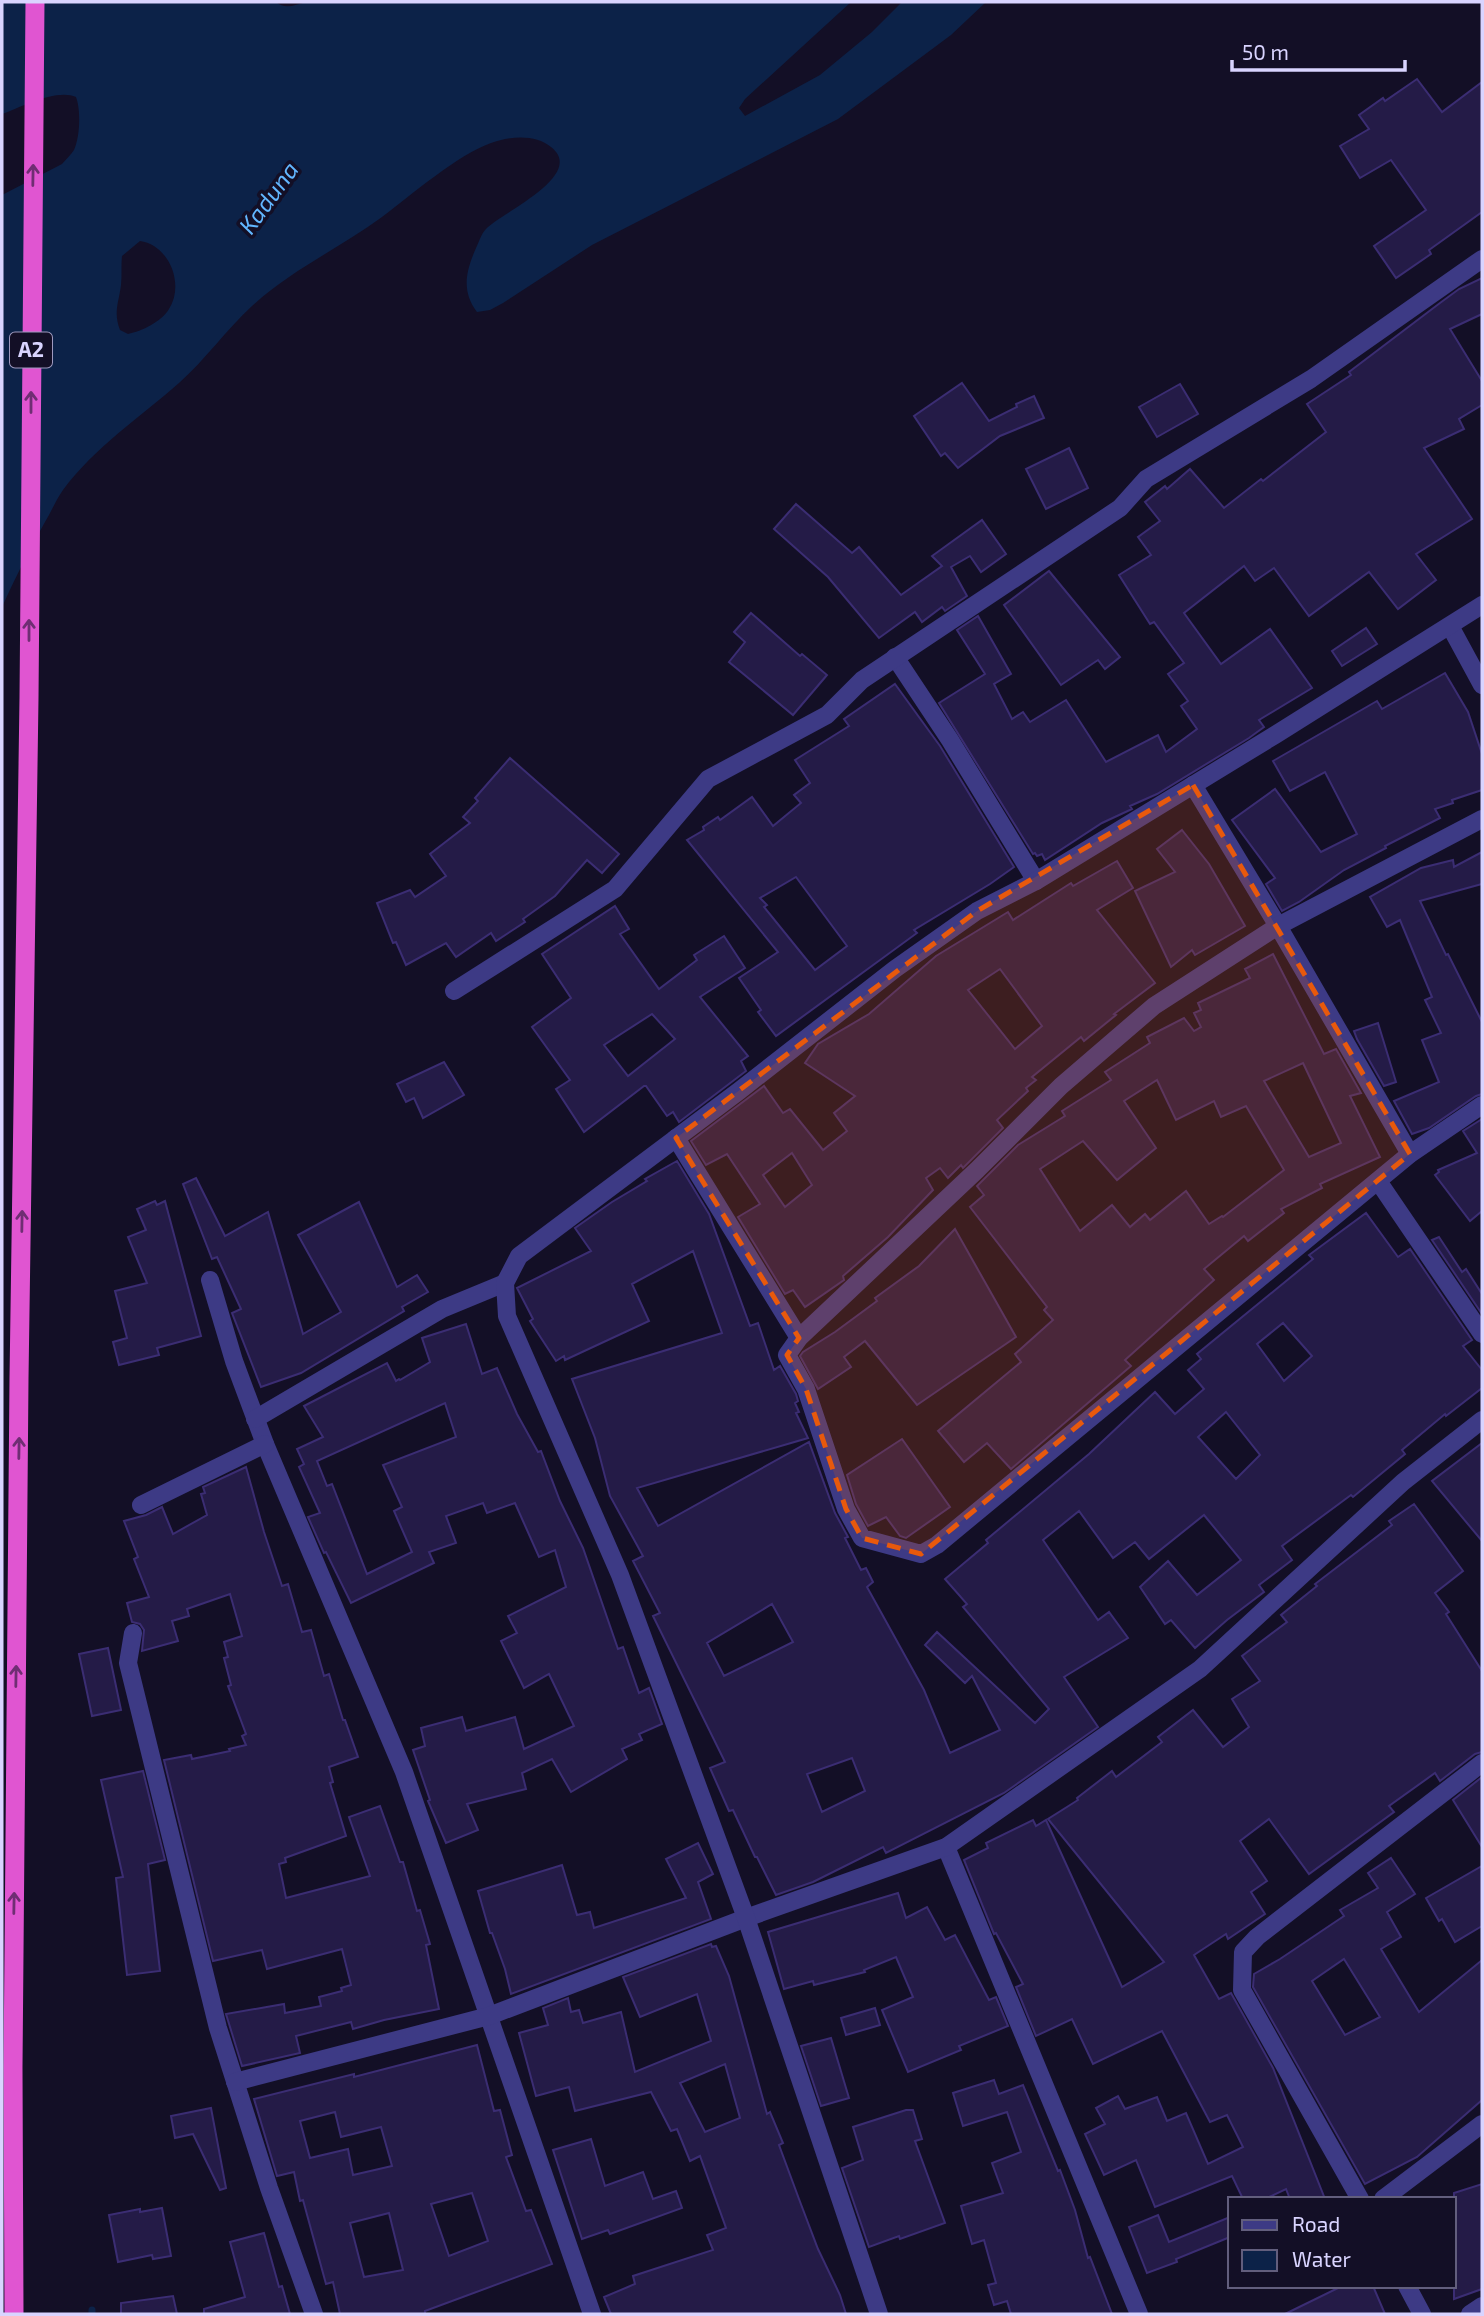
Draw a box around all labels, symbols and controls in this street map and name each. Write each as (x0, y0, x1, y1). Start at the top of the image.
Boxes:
scale bar (1232, 28, 1405, 72)
text: 50 m (1242, 39, 1289, 64)
water label: Kaduna (232, 155, 304, 239)
one-way arrow (26, 163, 39, 186)
road number: A2 (10, 332, 52, 368)
one-way arrow (24, 391, 38, 414)
one-way arrow (23, 618, 36, 641)
one-way arrow (15, 1209, 29, 1232)
one-way arrow (12, 1437, 25, 1460)
one-way arrow (9, 1664, 23, 1687)
one-way arrow (7, 1892, 21, 1915)
legend (1228, 2197, 1456, 2288)
text: Road (1292, 2211, 1340, 2236)
text: Water (1292, 2246, 1351, 2271)

